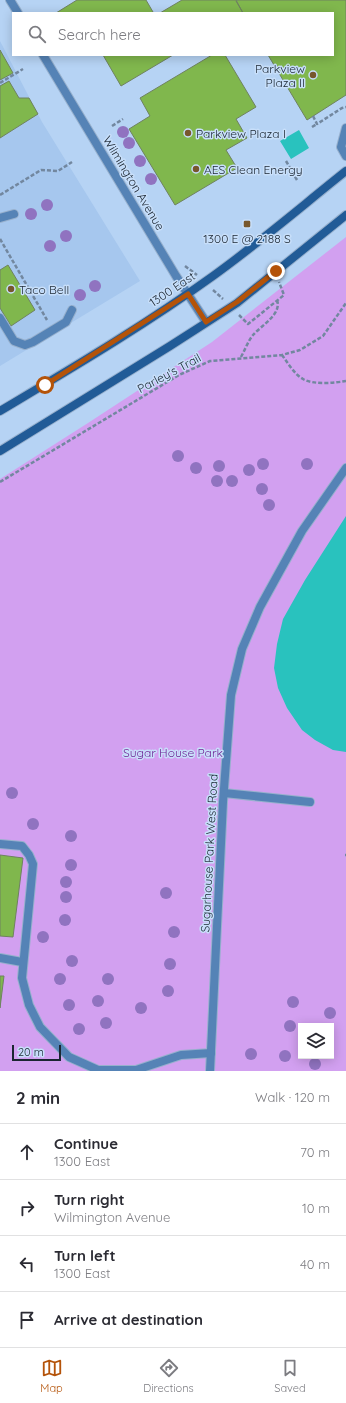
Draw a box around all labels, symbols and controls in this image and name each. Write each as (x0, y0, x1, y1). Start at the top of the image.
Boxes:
search box (12, 12, 334, 56)
icon: search (26, 23, 48, 45)
text: Search here (58, 25, 141, 44)
place label: Parkview Plaza II (255, 61, 305, 90)
marker: Parkview Plaza II (308, 70, 318, 80)
place label: Parkview Plaza I (196, 126, 286, 141)
marker: Parkview Plaza I (183, 128, 193, 138)
street label: Wilmington Avenue (100, 133, 168, 233)
place label: AES Clean Energy (204, 162, 303, 177)
marker: AES Clean Energy (191, 164, 201, 174)
marker: 1300 E @ 2188 S (242, 219, 252, 229)
place label: 1300 E @ 2188 S (203, 231, 291, 246)
route end (267, 262, 285, 280)
street label: 1300 East (146, 268, 198, 310)
place label: Taco Bell (19, 282, 69, 297)
marker: Taco Bell (6, 284, 16, 294)
street label: Parley's Trail (135, 350, 203, 396)
route start (36, 376, 54, 394)
park label: Sugar House Park (123, 745, 223, 760)
street label: Sugarhouse Park West Road (197, 773, 221, 933)
map controls (298, 1023, 334, 1059)
button: layers (298, 1023, 334, 1059)
scale bar (12, 1043, 61, 1062)
text: 20 m (18, 1045, 44, 1059)
text: 2 min (16, 1087, 60, 1108)
text: Walk · 120 m (255, 1089, 330, 1105)
text: Continue (54, 1134, 118, 1153)
icon: ahead (16, 1141, 38, 1163)
text: 70 m (300, 1144, 330, 1160)
text: 1300 East (54, 1153, 110, 1169)
text: Turn right (54, 1190, 125, 1209)
icon: right (16, 1197, 38, 1219)
text: 10 m (302, 1200, 330, 1216)
text: Wilmington Avenue (54, 1209, 170, 1225)
text: Turn left (54, 1246, 116, 1265)
icon: left (16, 1253, 38, 1275)
text: 40 m (300, 1256, 330, 1272)
text: 1300 East (54, 1265, 110, 1281)
icon: arrive (16, 1309, 38, 1331)
text: Arrive at destination (54, 1310, 203, 1329)
tab: Map (40, 1357, 63, 1395)
tab: Directions (143, 1357, 194, 1395)
tab: Saved (274, 1357, 306, 1395)

